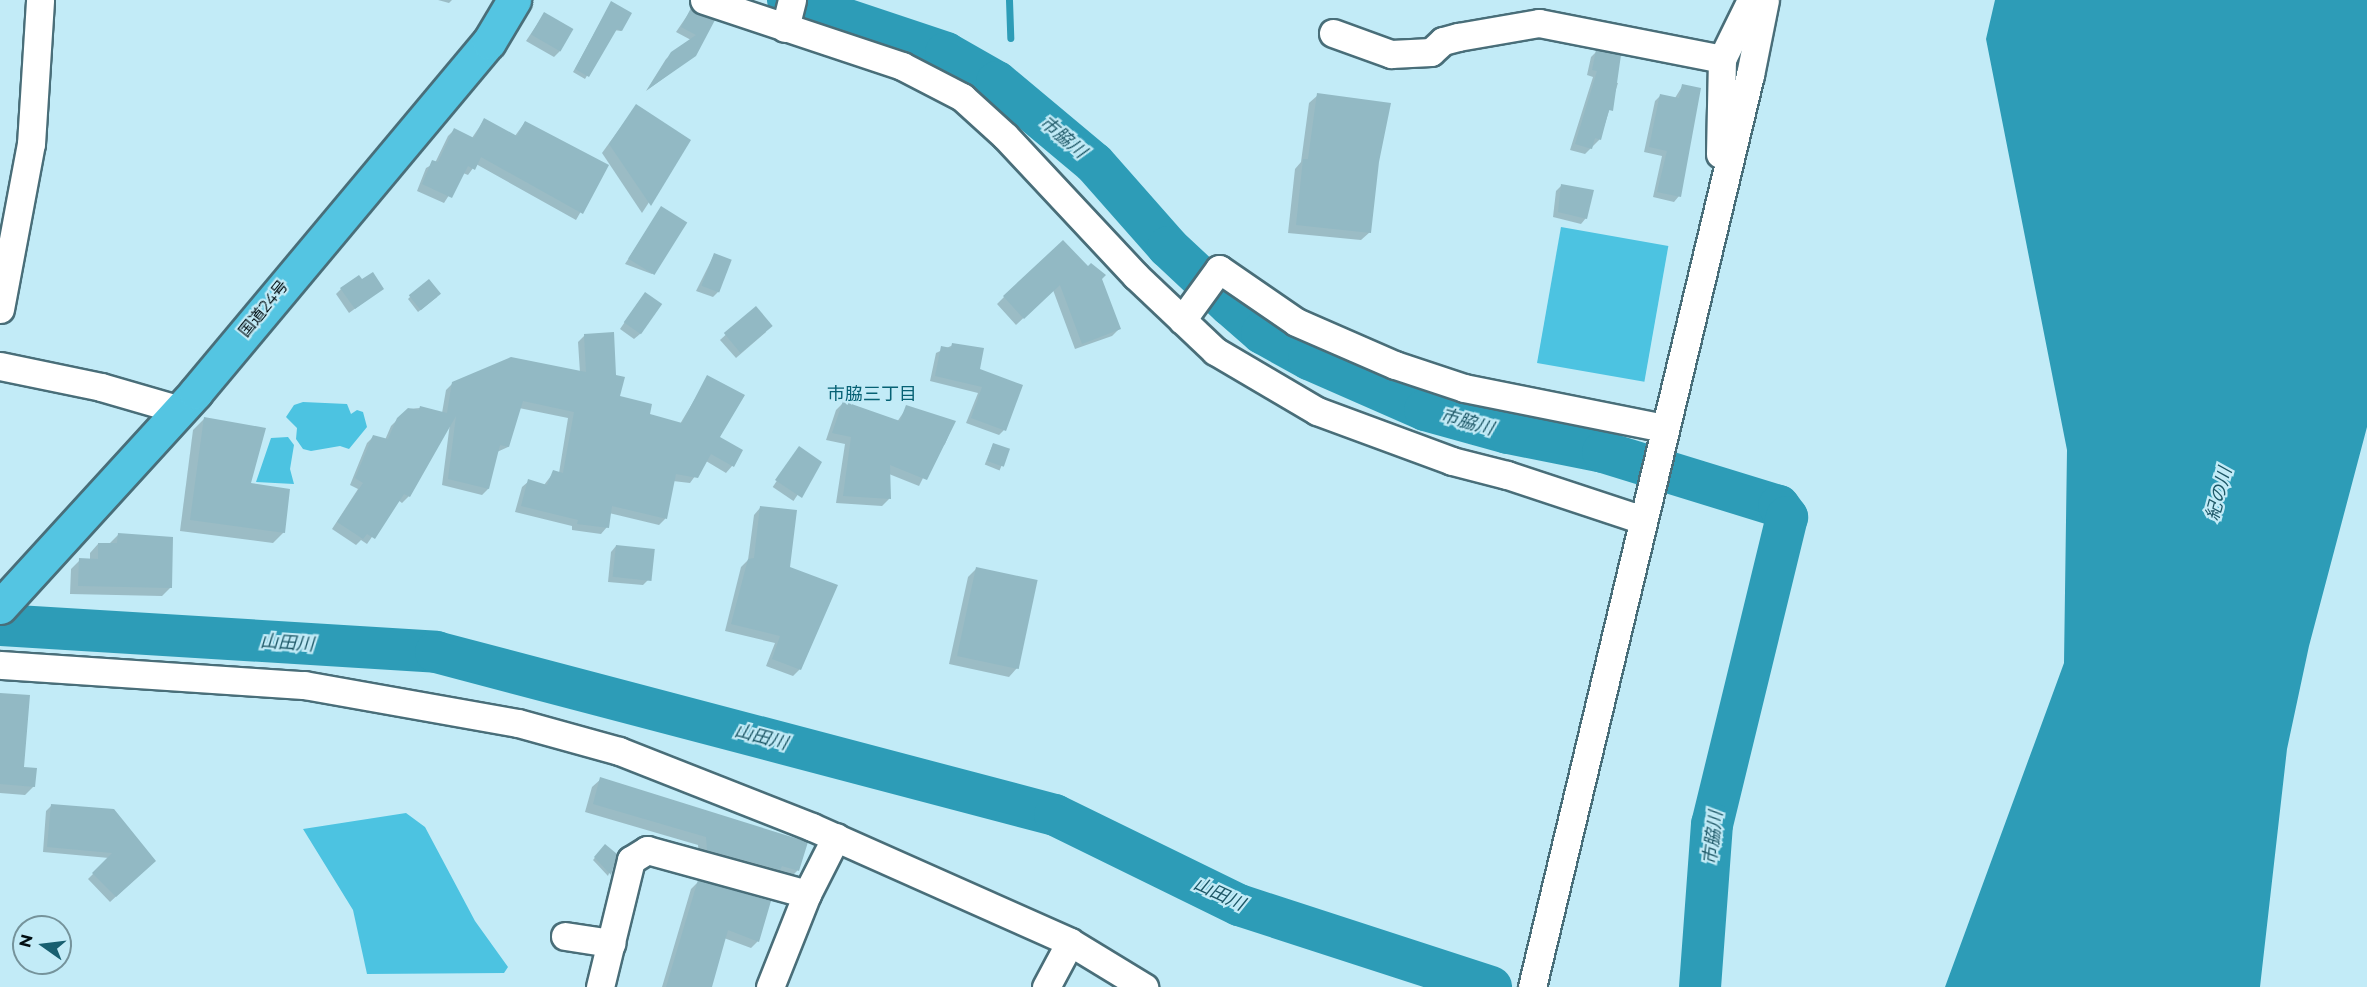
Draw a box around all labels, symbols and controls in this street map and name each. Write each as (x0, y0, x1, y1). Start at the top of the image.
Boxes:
water label: 市脇川 (1035, 111, 1091, 163)
street label: 国道24号 (235, 277, 293, 341)
district label: 市脇三丁目 (827, 383, 917, 405)
water label: 市脇川 (1438, 404, 1496, 440)
water label: 紀の川 (2202, 465, 2236, 523)
water label: 山田川 (259, 630, 315, 656)
water label: 山田川 (732, 720, 790, 754)
water label: 市脇川 (1699, 810, 1727, 866)
water label: 山田川 (1190, 873, 1248, 915)
north arrow (12, 915, 72, 975)
text: N (15, 932, 37, 950)

